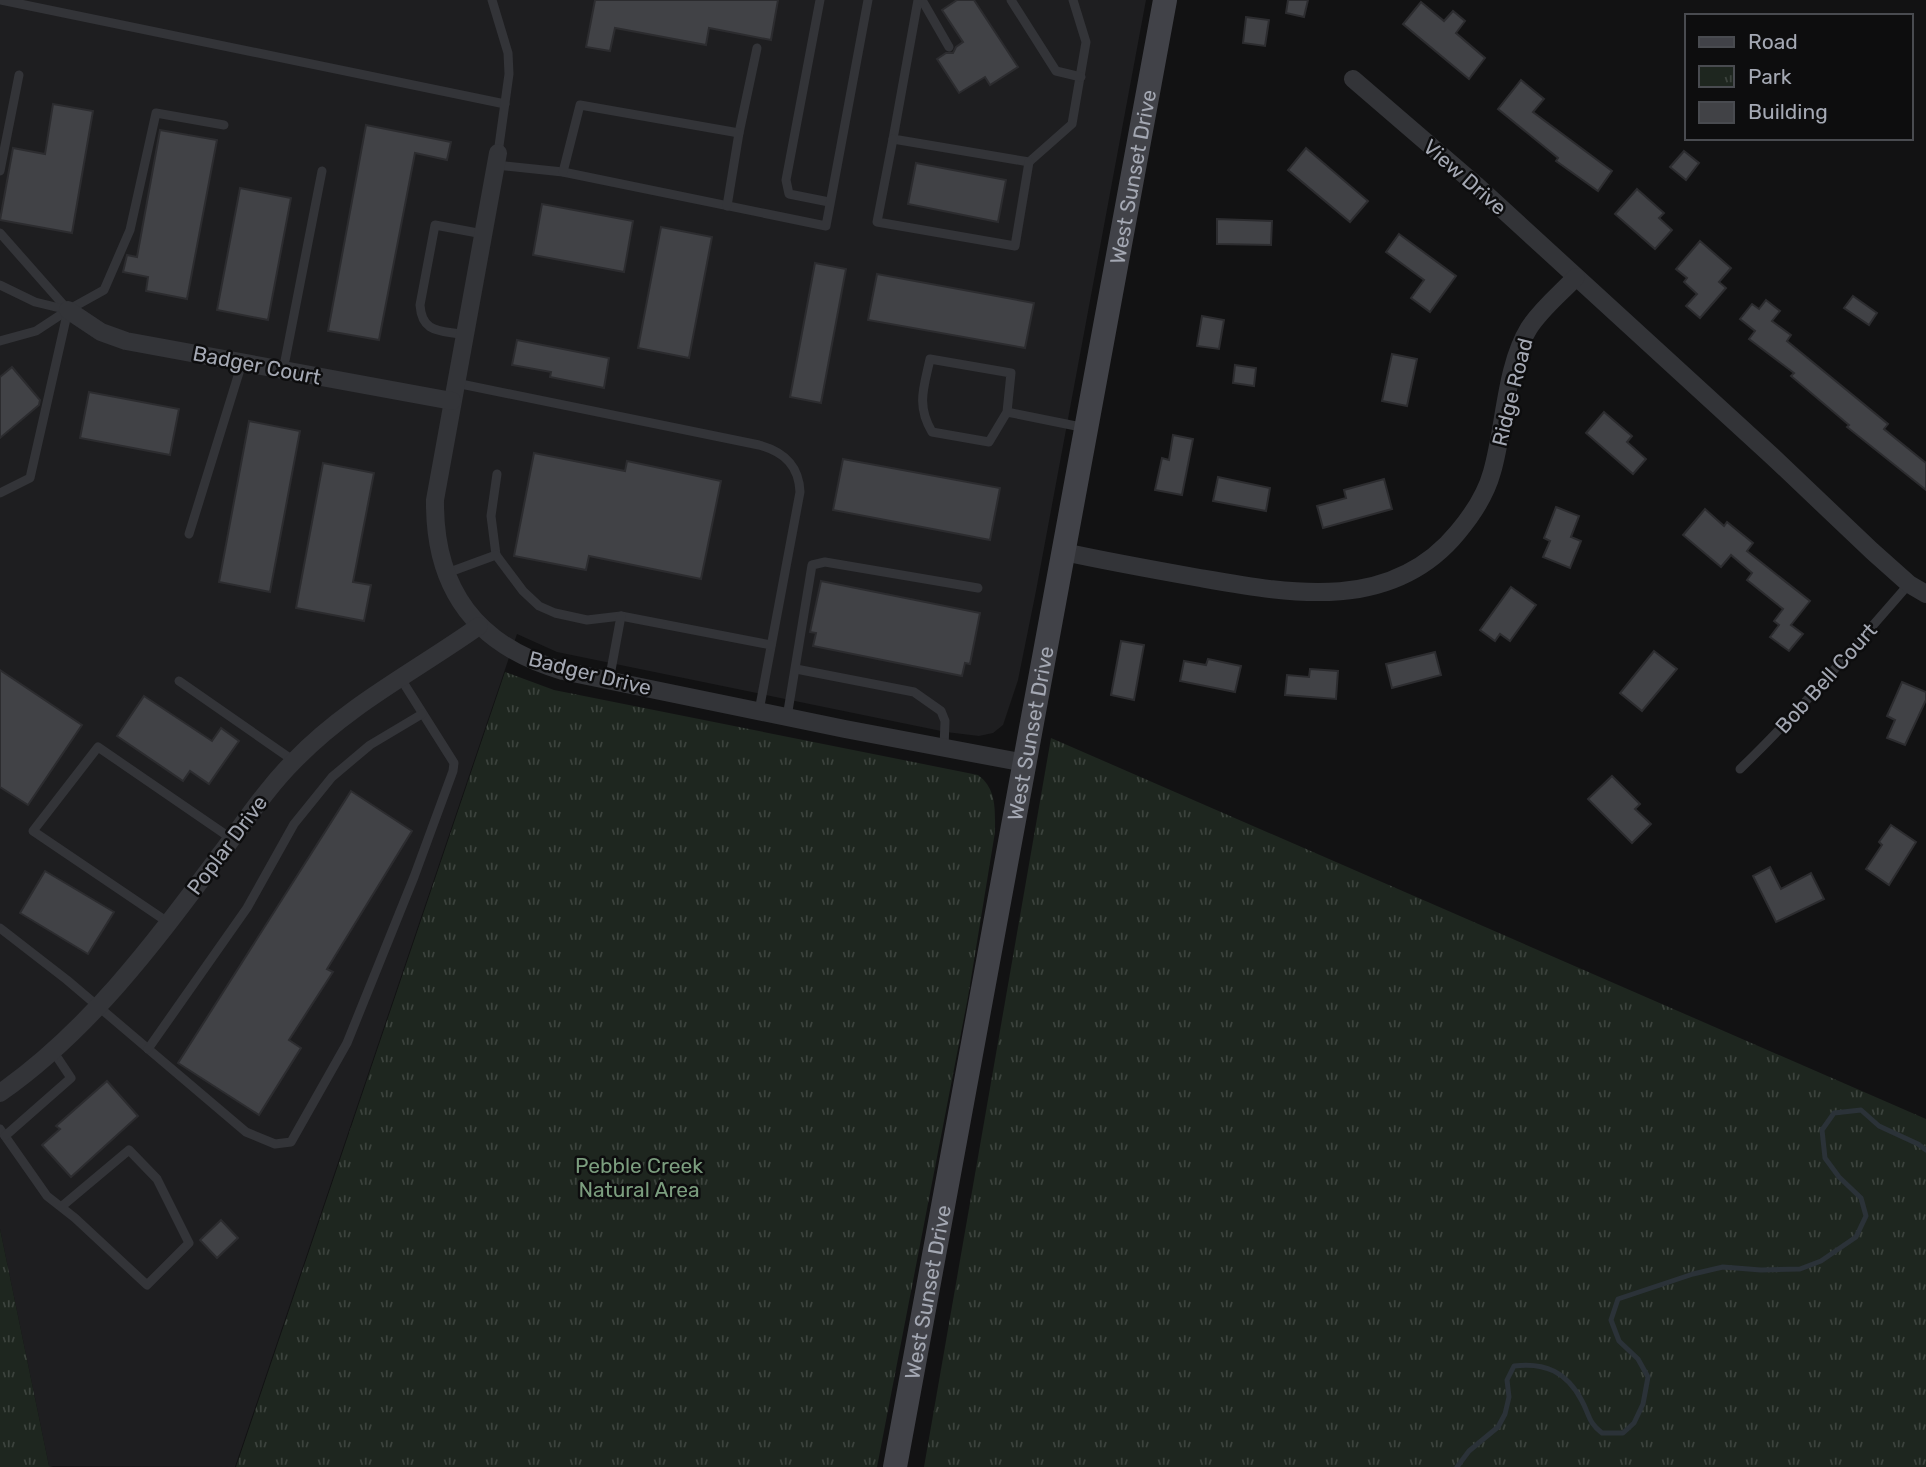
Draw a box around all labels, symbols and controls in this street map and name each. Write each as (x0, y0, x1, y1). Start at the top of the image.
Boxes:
legend (1685, 14, 1912, 140)
text: Road (1748, 29, 1798, 54)
text: Park (1748, 64, 1792, 89)
street label: West Sunset Drive (1104, 87, 1161, 266)
text: Building (1748, 99, 1828, 124)
street label: View Drive (1418, 134, 1512, 220)
street label: Ridge Road (1486, 335, 1538, 449)
street label: Badger Court (191, 340, 323, 390)
street label: Bob Bell Court (1770, 618, 1882, 738)
street label: West Sunset Drive (1002, 644, 1058, 823)
street label: Badger Drive (526, 646, 654, 700)
street label: Poplar Drive (182, 790, 272, 900)
park label: Pebble Creek Natural Area (575, 1153, 703, 1202)
street label: West Sunset Drive (899, 1203, 956, 1381)

